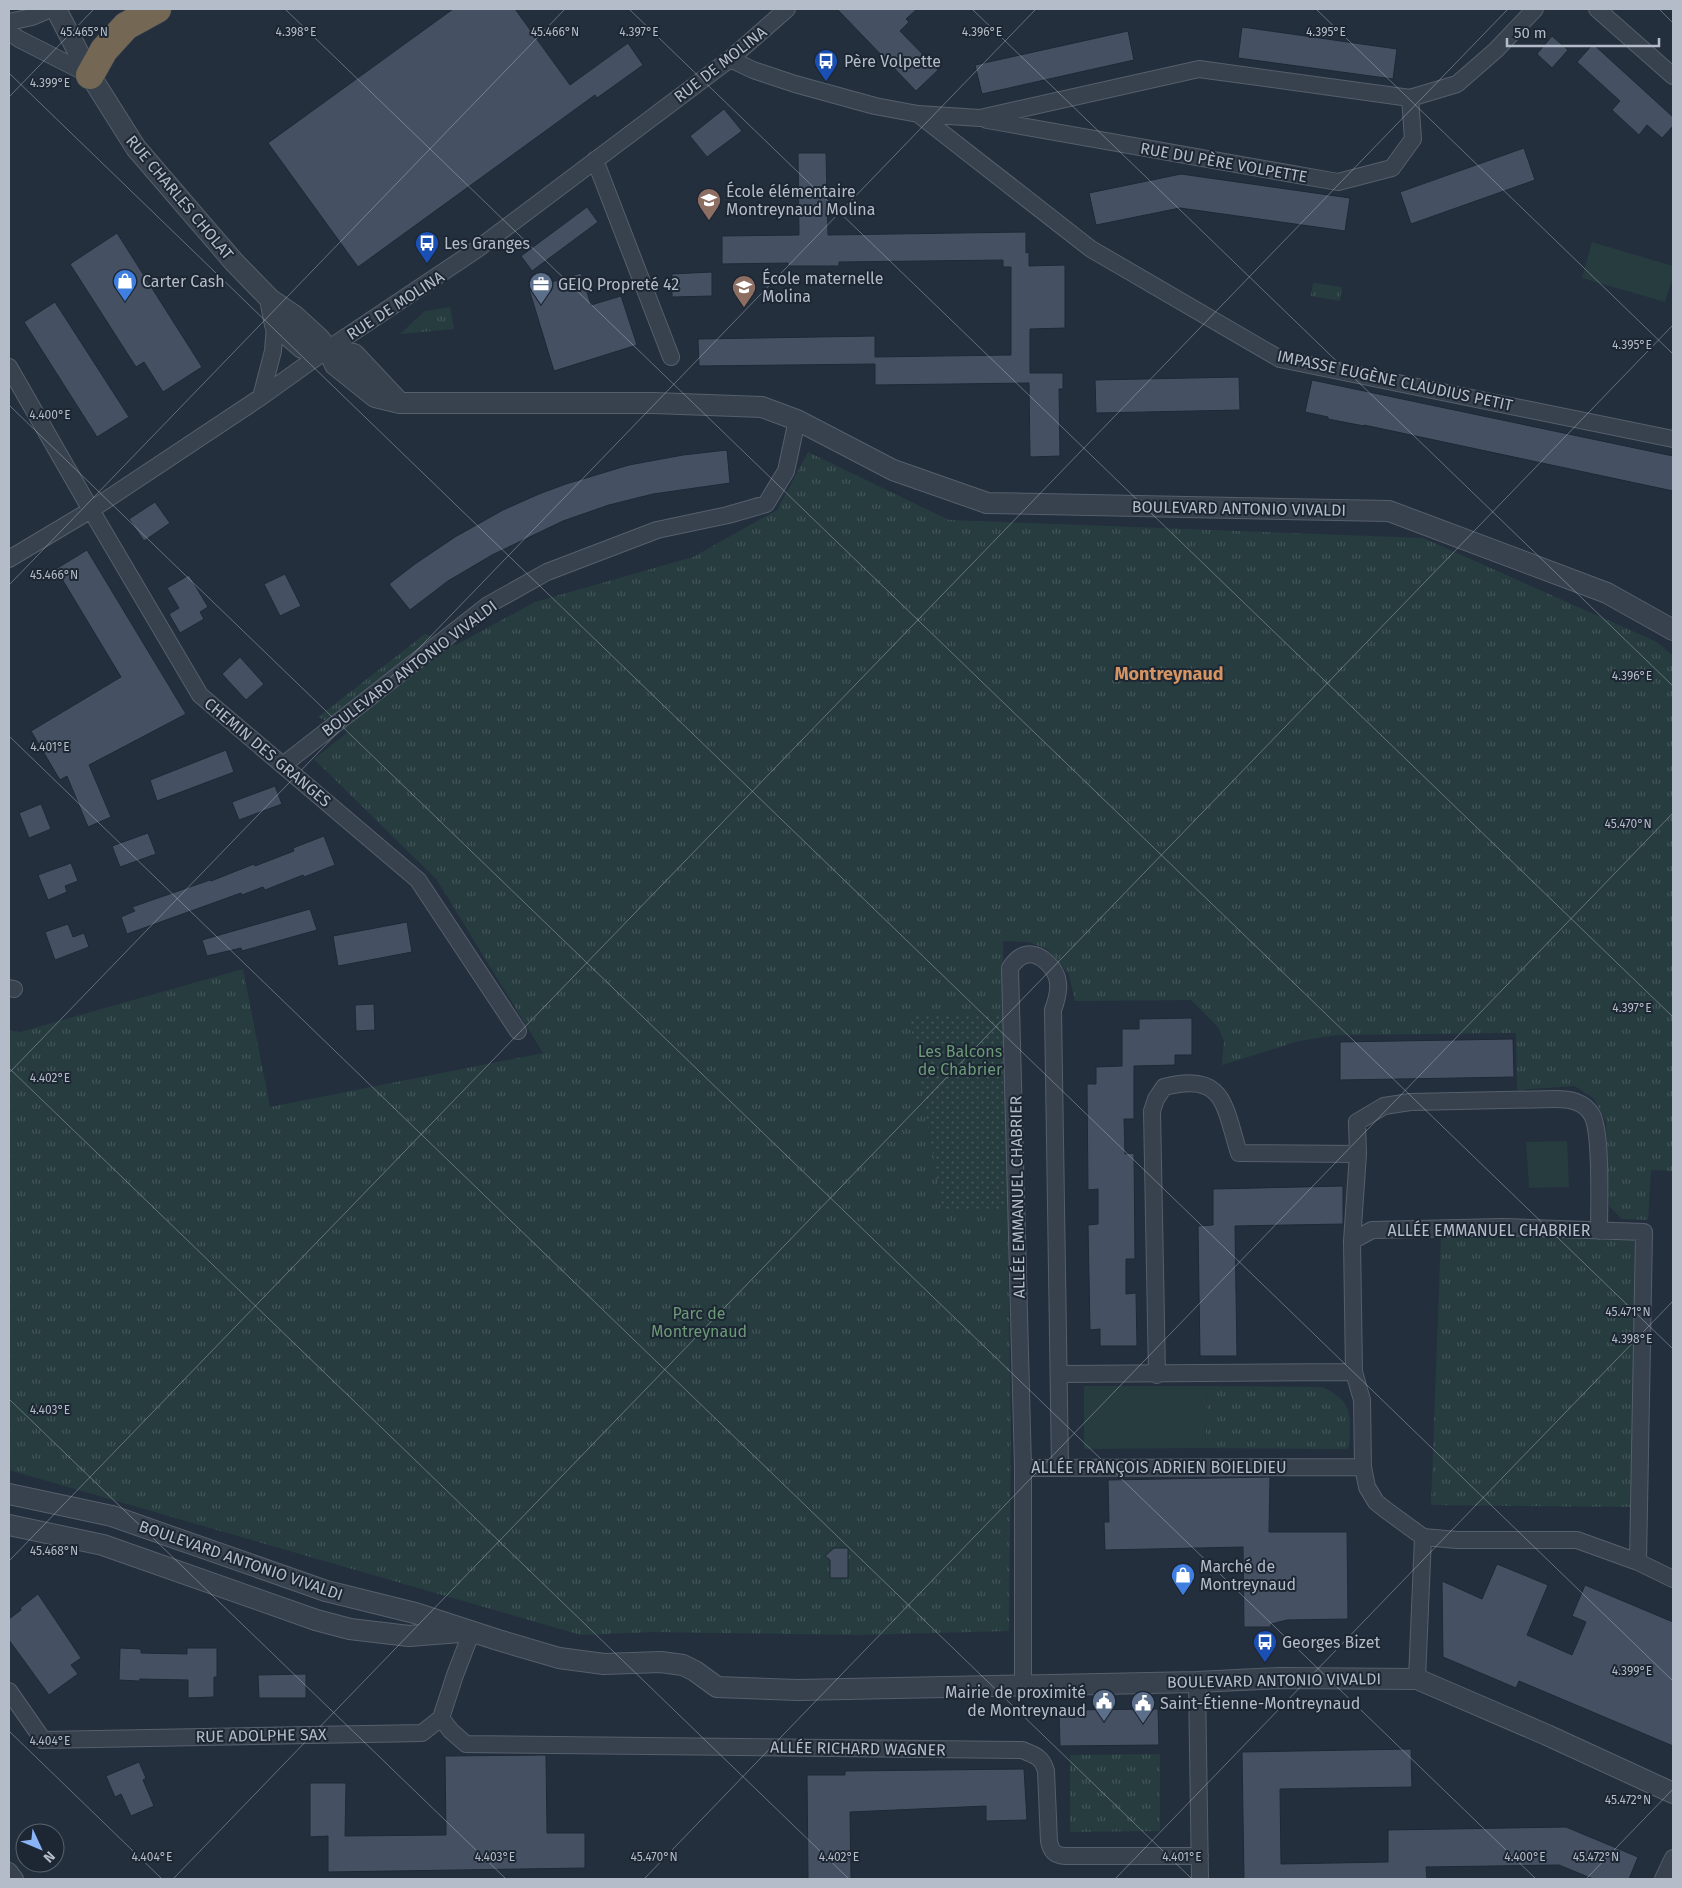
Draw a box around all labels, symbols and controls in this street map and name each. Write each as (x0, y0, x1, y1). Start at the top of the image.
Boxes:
scale bar (1507, 15, 1660, 47)
street label: RUE DE MOLINA (670, 22, 771, 106)
text: 50 m (1514, 24, 1547, 42)
text: 45.465°N (60, 25, 108, 39)
text: 4.398°E (276, 25, 316, 39)
text: 45.466°N (531, 25, 579, 39)
text: 4.397°E (619, 25, 659, 39)
text: 4.396°E (962, 25, 1002, 39)
text: 4.395°E (1306, 25, 1346, 39)
bus stop icon: Père Volpette (813, 48, 839, 82)
place label: Père Volpette (844, 52, 941, 71)
text: 4.399°E (30, 76, 70, 90)
street label: RUE CHARLES CHOLAT (122, 131, 238, 264)
street label: RUE DU PÈRE VOLPETTE (1139, 137, 1309, 187)
place label: École élémentaire Montreynaud Molina (726, 181, 875, 219)
school or university icon: École élémentaire Montreynaud Molina (696, 187, 722, 221)
bus stop icon: Les Granges (414, 230, 440, 264)
place label: Les Granges (444, 234, 530, 253)
street label: RUE DE MOLINA (343, 266, 448, 344)
shop icon: Carter Cash (112, 268, 138, 302)
place label: École maternelle Molina (762, 268, 883, 306)
office icon: GEIQ Propreté 42 (528, 271, 554, 305)
place label: Carter Cash (142, 272, 225, 291)
school or university icon: École maternelle Molina (731, 274, 757, 308)
place label: GEIQ Propreté 42 (558, 275, 679, 294)
text: 4.395°E (1612, 338, 1652, 352)
street label: IMPASSE EUGÈNE CLAUDIUS PETIT (1275, 345, 1515, 415)
text: 4.400°E (29, 408, 71, 422)
street label: BOULEVARD ANTONIO VIVALDI (1132, 497, 1346, 520)
text: 45.466°N (30, 568, 78, 582)
street label: BOULEVARD ANTONIO VIVALDI (318, 596, 501, 740)
district label: Montreynaud (1114, 663, 1224, 685)
text: 4.396°E (1612, 669, 1652, 683)
street label: CHEMIN DES GRANGES (200, 694, 335, 811)
text: 4.401°E (30, 740, 70, 754)
text: 45.470°N (1604, 817, 1652, 831)
text: 4.397°E (1612, 1001, 1652, 1015)
park label: Les Balcons de Chabrier (918, 1042, 1003, 1079)
text: 4.402°E (30, 1071, 70, 1085)
street label: ALLÉE EMMANUEL CHABRIER (1005, 1095, 1029, 1299)
street label: ALLÉE EMMANUEL CHABRIER (1388, 1220, 1591, 1240)
park label: Parc de Montreynaud (651, 1304, 747, 1341)
text: 45.471°N (1605, 1305, 1651, 1319)
text: 4.398°E (1612, 1332, 1652, 1346)
text: 4.403°E (30, 1403, 70, 1417)
street label: ALLÉE FRANÇOIS ADRIEN BOIELDIEU (1031, 1457, 1287, 1478)
street label: BOULEVARD ANTONIO VIVALDI (136, 1517, 345, 1604)
text: 45.468°N (30, 1544, 78, 1558)
place label: Marché de Montreynaud (1200, 1557, 1296, 1594)
shop icon: Marché de Montreynaud (1170, 1562, 1196, 1596)
bus stop icon: Georges Bizet (1252, 1629, 1278, 1663)
place label: Georges Bizet (1282, 1633, 1380, 1652)
text: 4.399°E (1612, 1664, 1652, 1678)
street label: BOULEVARD ANTONIO VIVALDI (1167, 1669, 1381, 1692)
place label: Mairie de proximité de Montreynaud (945, 1683, 1086, 1720)
public building icon: Mairie de proximité de Montreynaud (1091, 1688, 1117, 1722)
public building icon: Saint-Étienne-Montreynaud (1130, 1690, 1156, 1724)
place label: Saint-Étienne-Montreynaud (1160, 1693, 1360, 1713)
street label: RUE ADOLPHE SAX (195, 1725, 327, 1746)
text: 4.404°E (29, 1734, 71, 1748)
street label: ALLÉE RICHARD WAGNER (770, 1736, 946, 1760)
text: 45.472°N (1605, 1793, 1651, 1807)
north arrow (15, 1823, 65, 1873)
text: N (40, 1847, 58, 1866)
text: 4.404°E (131, 1850, 173, 1864)
text: 4.403°E (475, 1850, 515, 1864)
text: 45.470°N (630, 1850, 678, 1864)
text: 4.402°E (819, 1850, 859, 1864)
text: 4.401°E (1162, 1850, 1202, 1864)
text: 4.400°E (1504, 1850, 1546, 1864)
text: 45.472°N (1573, 1850, 1619, 1864)

